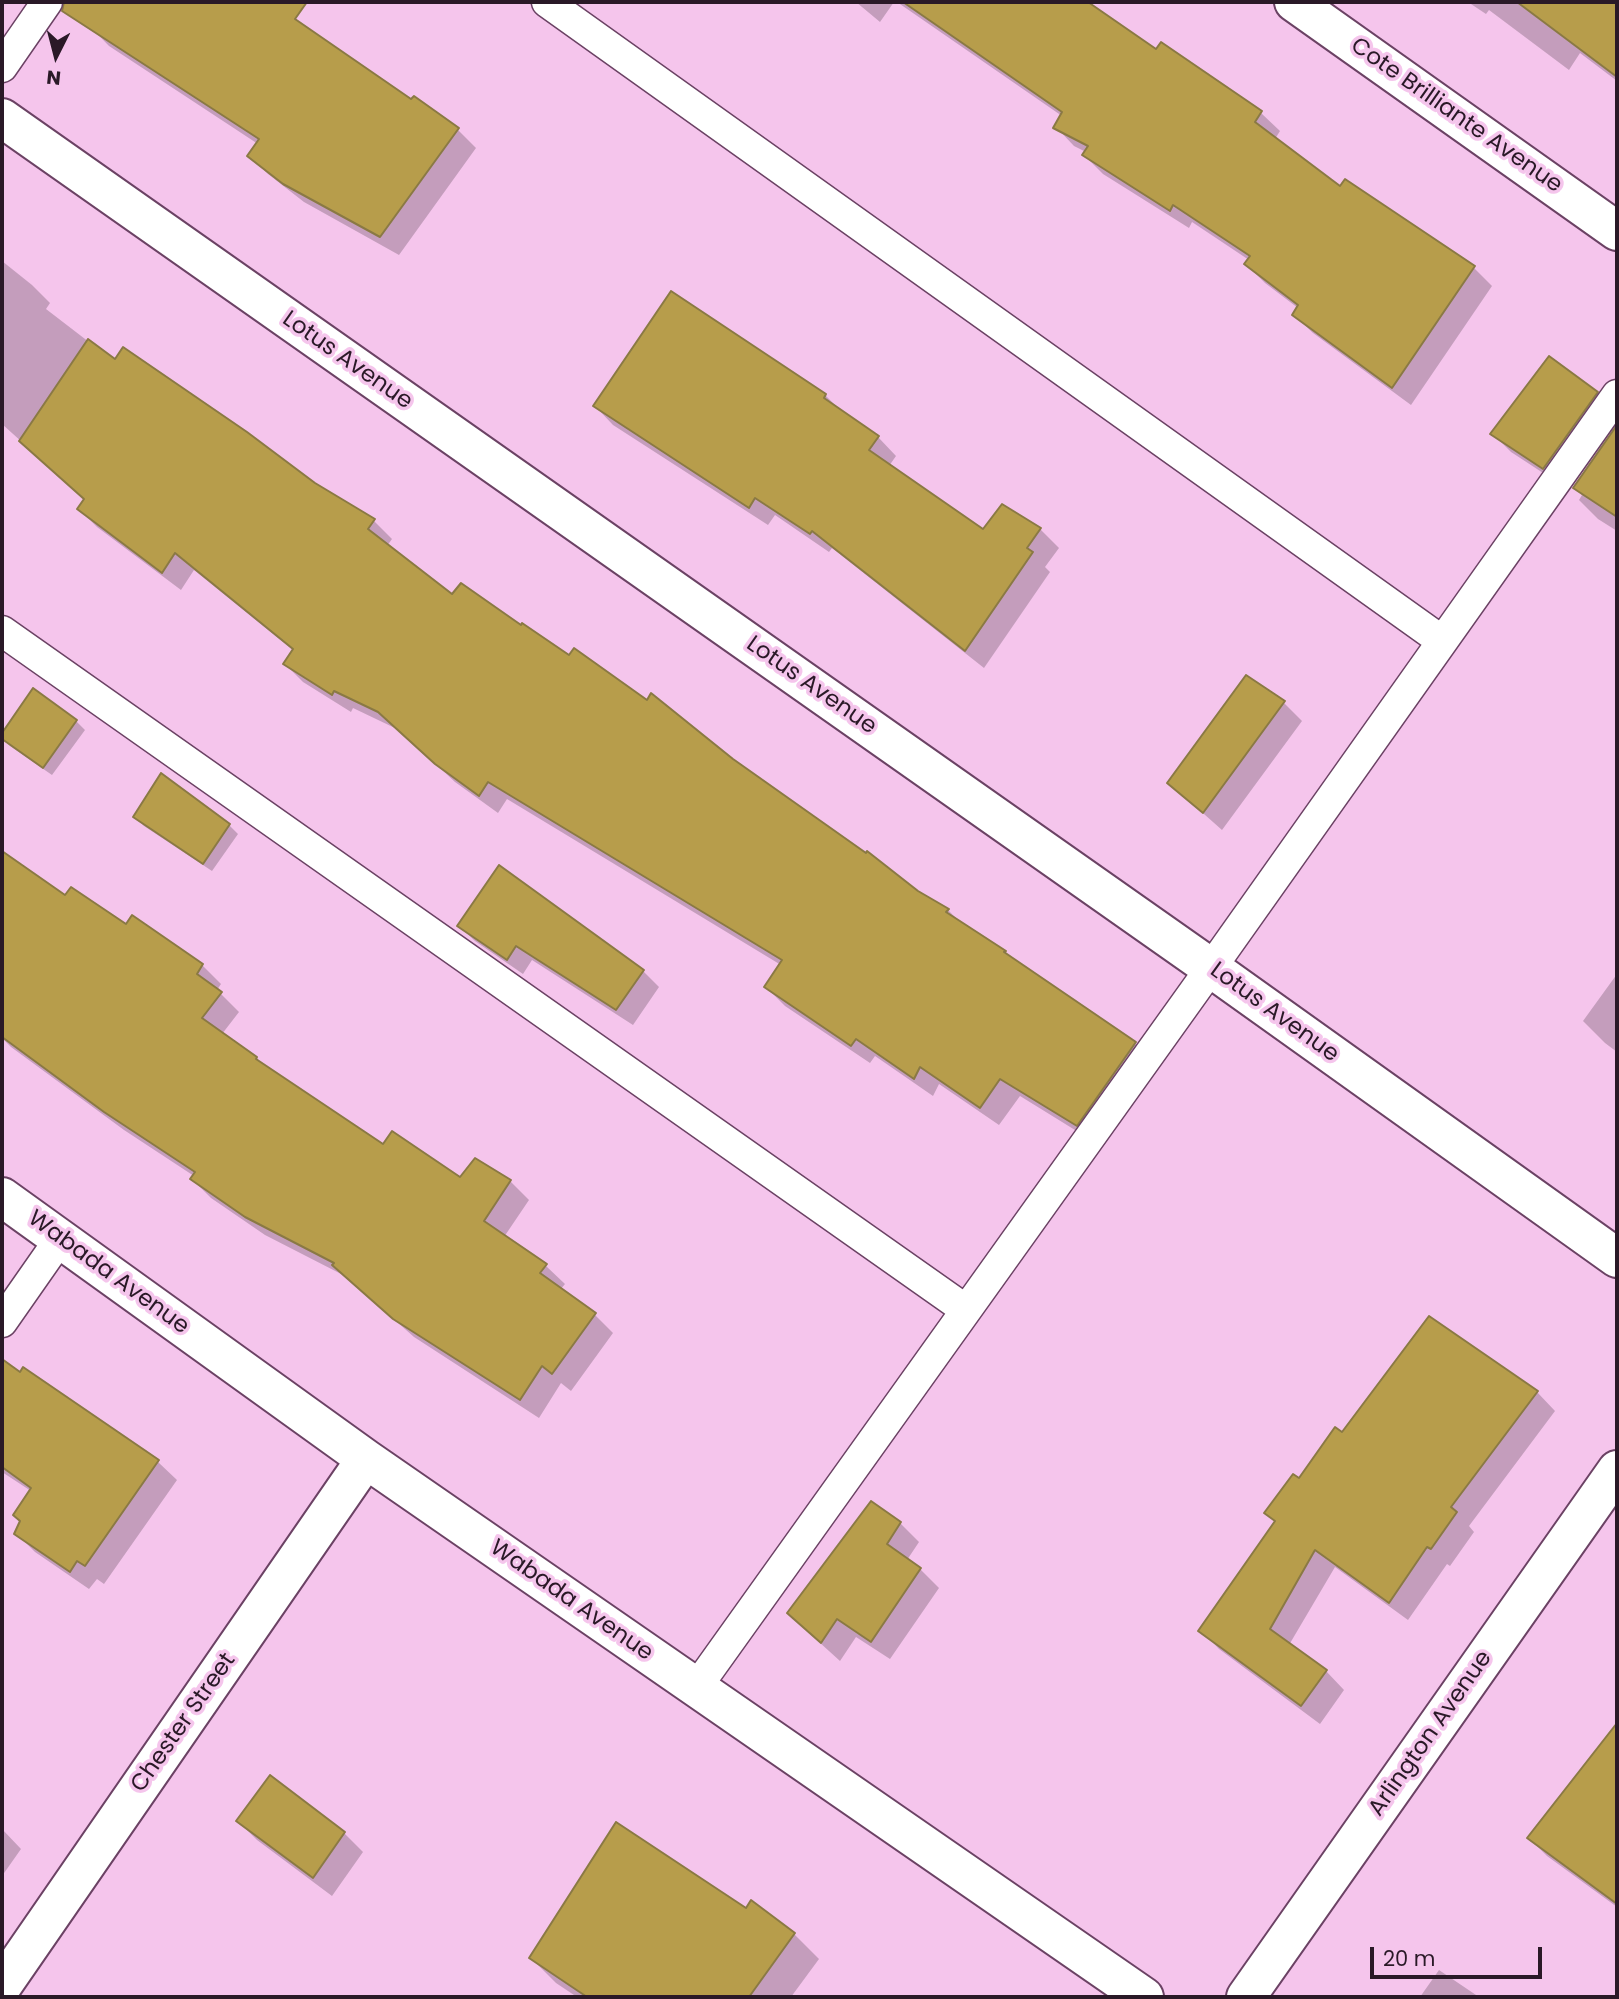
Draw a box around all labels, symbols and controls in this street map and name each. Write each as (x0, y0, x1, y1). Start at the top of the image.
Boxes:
north arrow (21, 21, 91, 91)
street label: Cote Brilliante Avenue (1345, 32, 1567, 200)
text: N (45, 63, 62, 92)
street label: Lotus Avenue (277, 306, 417, 416)
street label: Lotus Avenue (741, 631, 881, 741)
street label: Lotus Avenue (1204, 957, 1344, 1069)
street label: Wabada Avenue (22, 1205, 194, 1341)
street label: Wabada Avenue (484, 1534, 658, 1668)
street label: Arlington Avenue (1363, 1646, 1499, 1822)
street label: Chester Street (126, 1648, 242, 1798)
scale bar (1374, 1932, 1546, 1976)
text: 20 m (1383, 1944, 1436, 1973)

